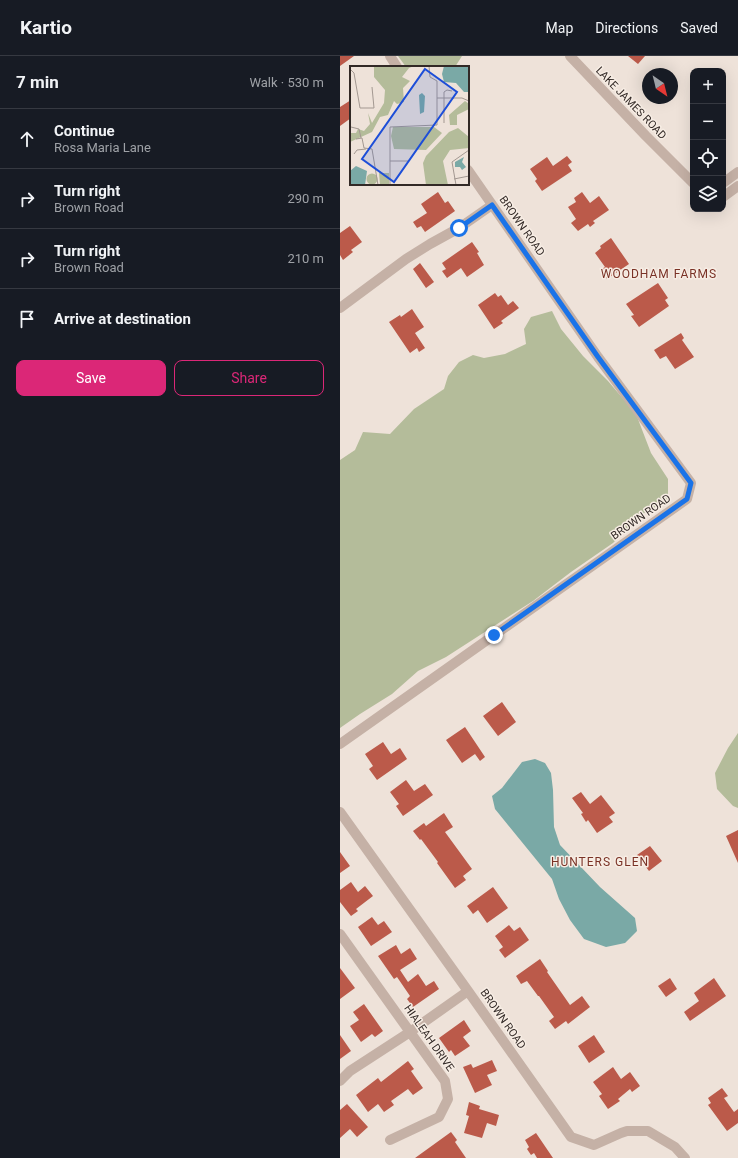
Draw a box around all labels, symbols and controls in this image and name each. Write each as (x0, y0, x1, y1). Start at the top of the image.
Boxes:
text: Kartio (20, 16, 72, 39)
text: Map (546, 20, 573, 36)
text: Directions (595, 20, 658, 36)
text: Saved (680, 20, 718, 36)
street label: LAKE JAMES ROAD (593, 64, 669, 142)
inset map (350, 66, 469, 185)
north arrow (642, 68, 678, 104)
map controls (690, 68, 726, 212)
button: + (690, 68, 726, 104)
text: 7 min (16, 72, 59, 92)
text: Walk · 530 m (249, 75, 324, 90)
button: − (690, 104, 726, 140)
text: Continue (54, 122, 115, 140)
icon: ahead (16, 128, 38, 150)
text: 30 m (295, 131, 324, 146)
text: Rosa Maria Lane (54, 140, 151, 155)
button: locate (690, 140, 726, 176)
button: layers (690, 176, 726, 212)
text: Turn right (54, 182, 120, 200)
icon: right (16, 188, 38, 210)
text: 290 m (287, 191, 324, 206)
street label: BROWN ROAD (497, 194, 547, 258)
text: Brown Road (54, 200, 124, 215)
route start (450, 219, 468, 237)
text: Turn right (54, 242, 120, 260)
icon: right (16, 248, 38, 270)
text: 210 m (287, 251, 324, 266)
text: Brown Road (54, 260, 124, 275)
district label: WOODHAM FARMS (601, 267, 717, 281)
icon: arrive (16, 308, 38, 330)
text: Arrive at destination (54, 310, 191, 328)
button: Save (16, 360, 166, 396)
button: Share (174, 360, 324, 396)
street label: BROWN ROAD (609, 492, 673, 542)
route end (485, 626, 503, 644)
district label: HUNTERS GLEN (551, 855, 649, 869)
street label: BROWN ROAD (478, 987, 528, 1051)
street label: HIALEAH DRIVE (401, 1002, 457, 1074)

